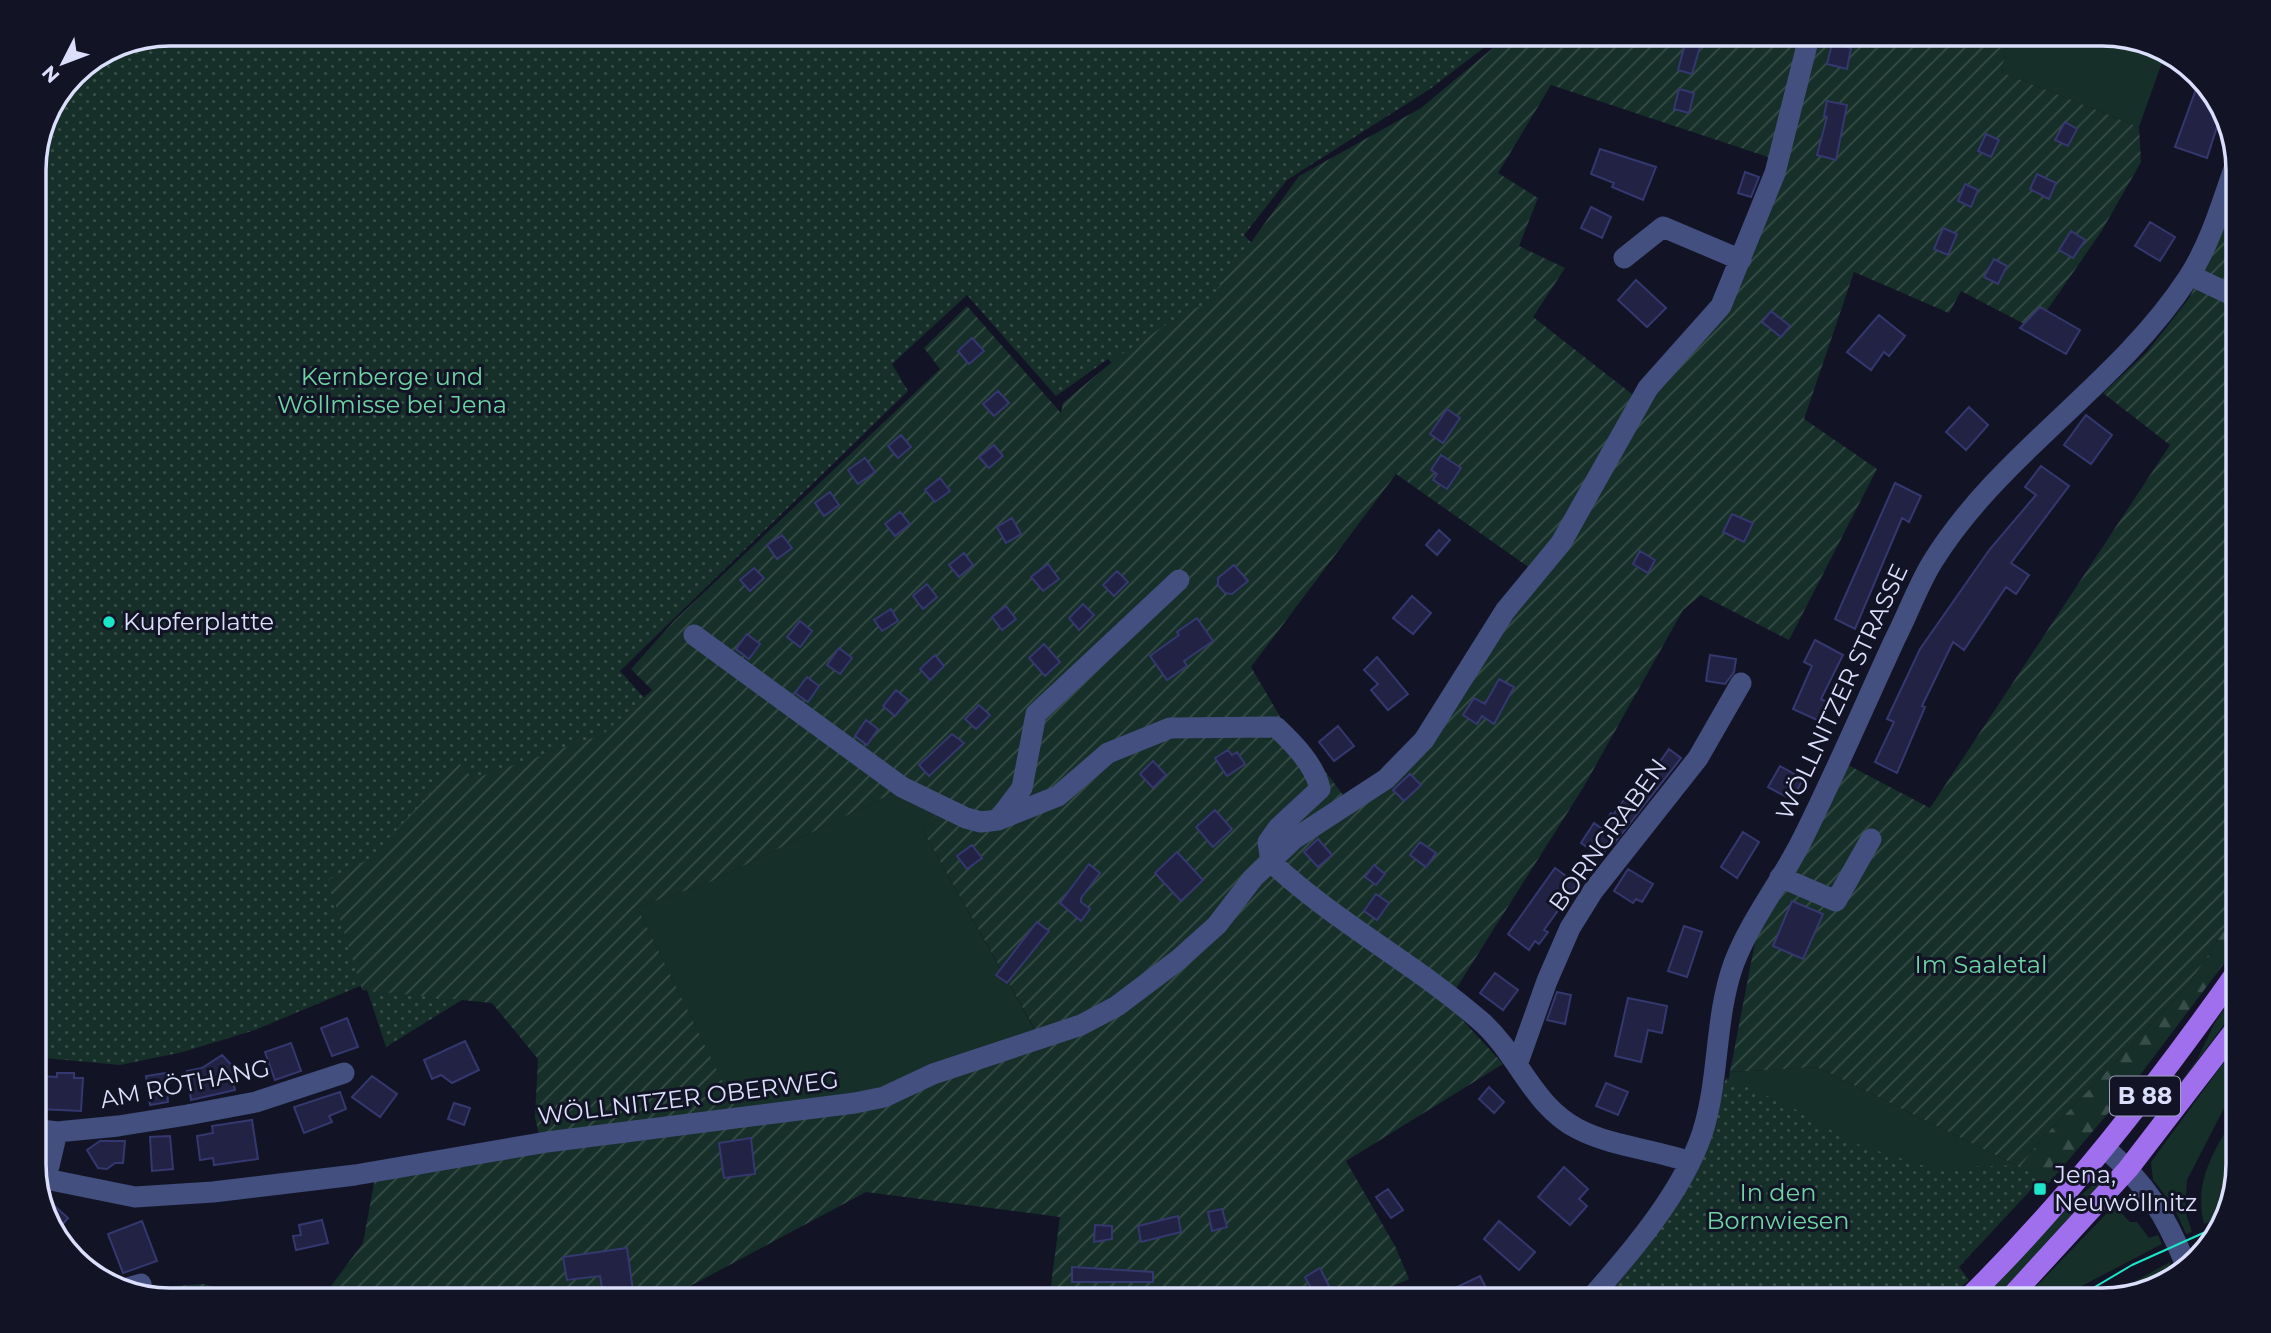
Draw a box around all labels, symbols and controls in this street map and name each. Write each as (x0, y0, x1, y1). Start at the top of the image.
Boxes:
north arrow (28, 28, 98, 98)
text: N (37, 61, 64, 87)
park label: Kernberge und Wöllmisse bei Jena (277, 362, 507, 419)
street label: WÖLLNITZER STRASSE (1769, 559, 1914, 824)
place label: Kupferplatte (123, 607, 274, 636)
marker: Kupferplatte (101, 614, 117, 630)
street label: BORNGRABEN (1542, 753, 1673, 917)
park label: Im Saaletal (1915, 950, 2047, 979)
street label: AM RÖTHANG (98, 1053, 272, 1114)
street label: WÖLLNITZER OBERWEG (536, 1065, 840, 1130)
road number: B 88 (2110, 1077, 2180, 1116)
place label: Jena, Neuwöllnitz (2053, 1160, 2197, 1217)
park label: In den Bornwiesen (1706, 1178, 1850, 1235)
marker: Jena, Neuwöllnitz (2032, 1181, 2048, 1197)

